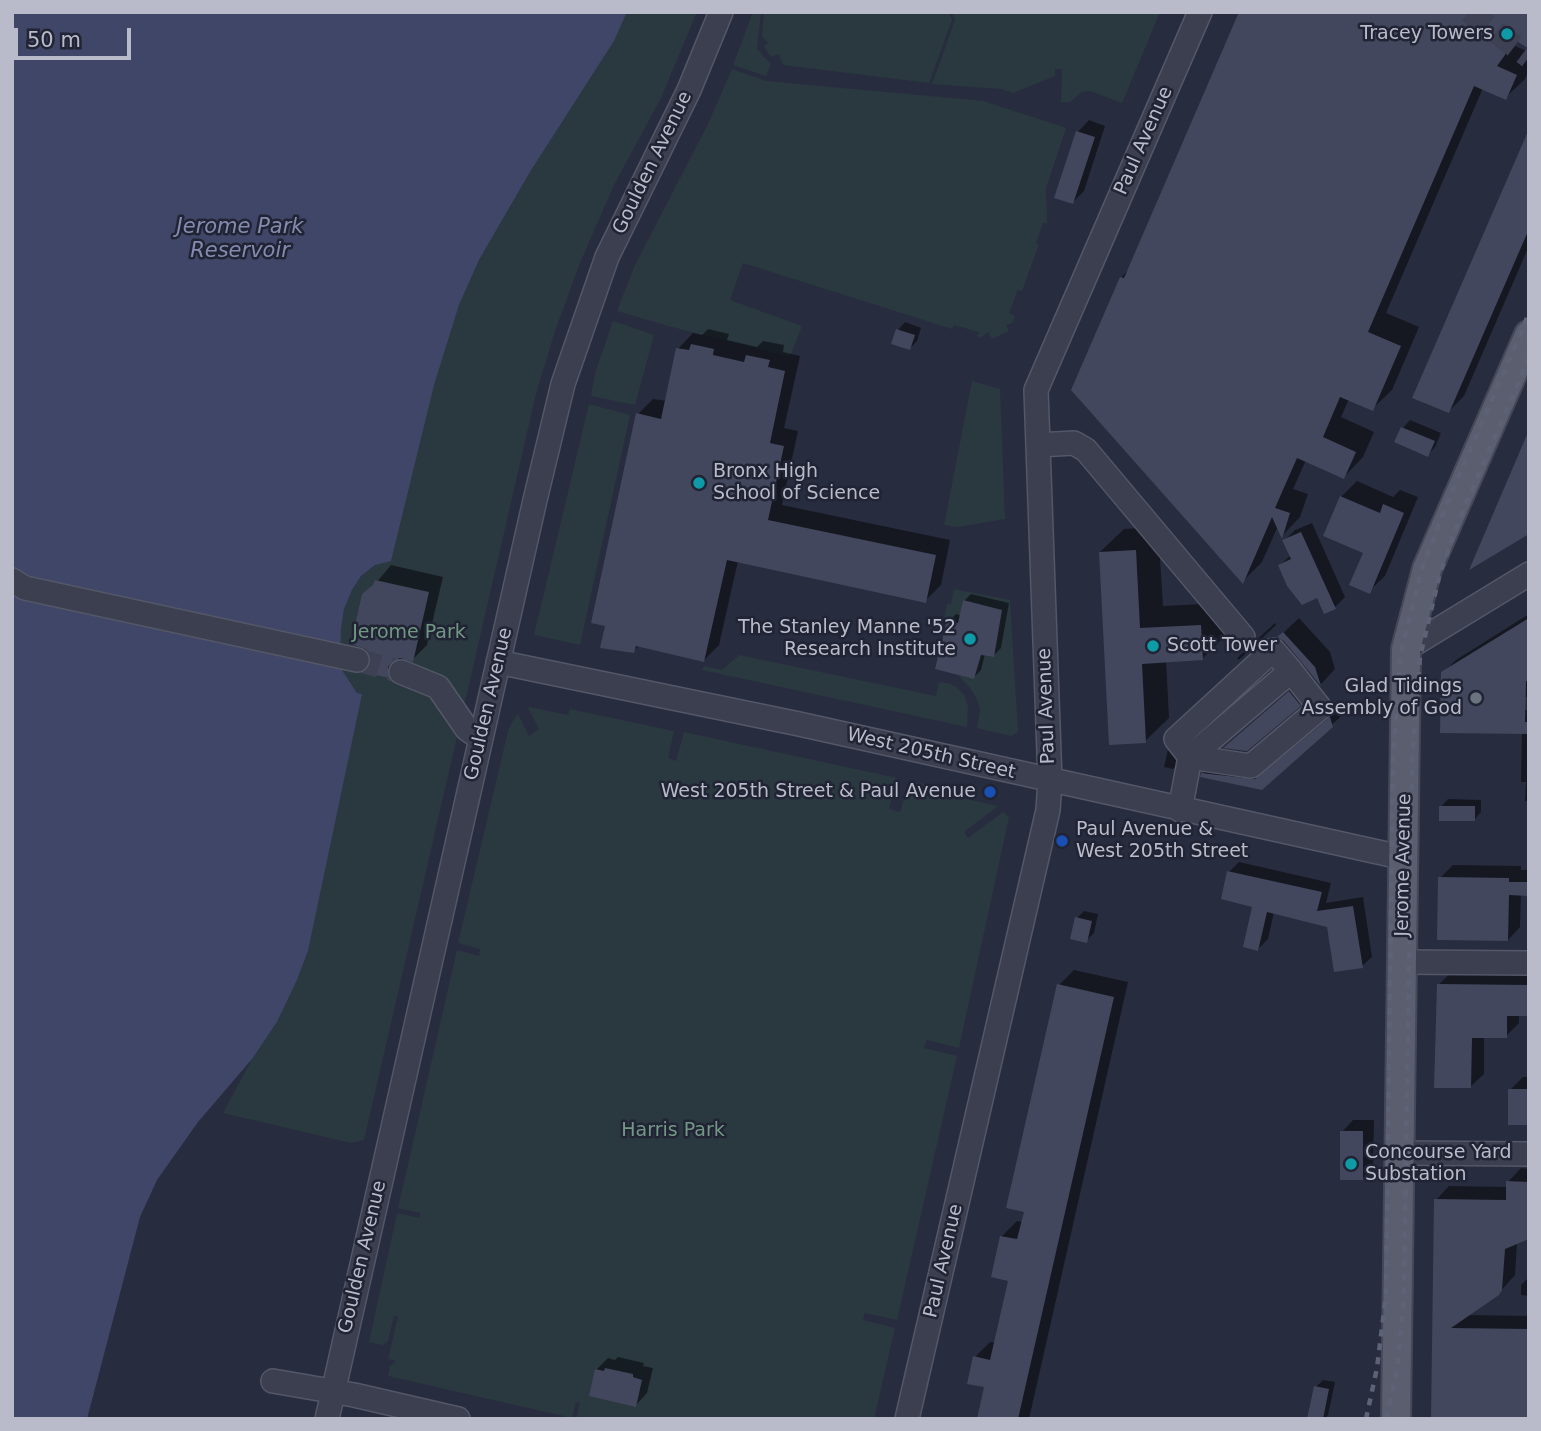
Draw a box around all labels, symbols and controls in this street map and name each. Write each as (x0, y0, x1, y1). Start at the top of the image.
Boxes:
scale bar (18, 14, 135, 58)
place label: Tracey Towers (1360, 23, 1493, 45)
marker: Tracey Towers (1499, 26, 1515, 42)
text: 50 m (27, 28, 81, 52)
street label: Paul Avenue (1110, 83, 1178, 199)
street label: Goulden Avenue (609, 88, 697, 238)
water label: Jerome Park Reservoir (177, 215, 303, 265)
place label: Bronx High School of Science (713, 461, 880, 505)
marker: Bronx High School of Science (691, 475, 707, 491)
place label: The Stanley Manne '52 Research Institute (738, 617, 956, 661)
park label: Jerome Park (352, 622, 466, 644)
street label: Goulden Avenue (460, 625, 518, 783)
marker: The Stanley Manne '52 Research Institute (962, 631, 978, 647)
place label: Scott Tower (1167, 635, 1277, 657)
marker: Scott Tower (1145, 638, 1161, 654)
street label: Paul Avenue (1034, 648, 1060, 764)
place label: Glad Tidings Assembly of God (1302, 676, 1462, 720)
marker: Glad Tidings Assembly of God (1468, 690, 1484, 706)
street label: West 205th Street (845, 724, 1017, 784)
place label: West 205th Street & Paul Avenue (661, 781, 976, 803)
marker: West 205th Street & Paul Avenue (982, 784, 998, 800)
street label: Jerome Avenue (1391, 793, 1417, 937)
place label: Paul Avenue & West 205th Street (1076, 819, 1248, 863)
marker: Paul Avenue & West 205th Street (1054, 833, 1070, 849)
park label: Harris Park (621, 1120, 725, 1142)
place label: Concourse Yard Substation (1365, 1142, 1512, 1186)
marker: Concourse Yard Substation (1343, 1156, 1359, 1172)
street label: Goulden Avenue (334, 1178, 392, 1336)
street label: Paul Avenue (920, 1202, 968, 1320)

